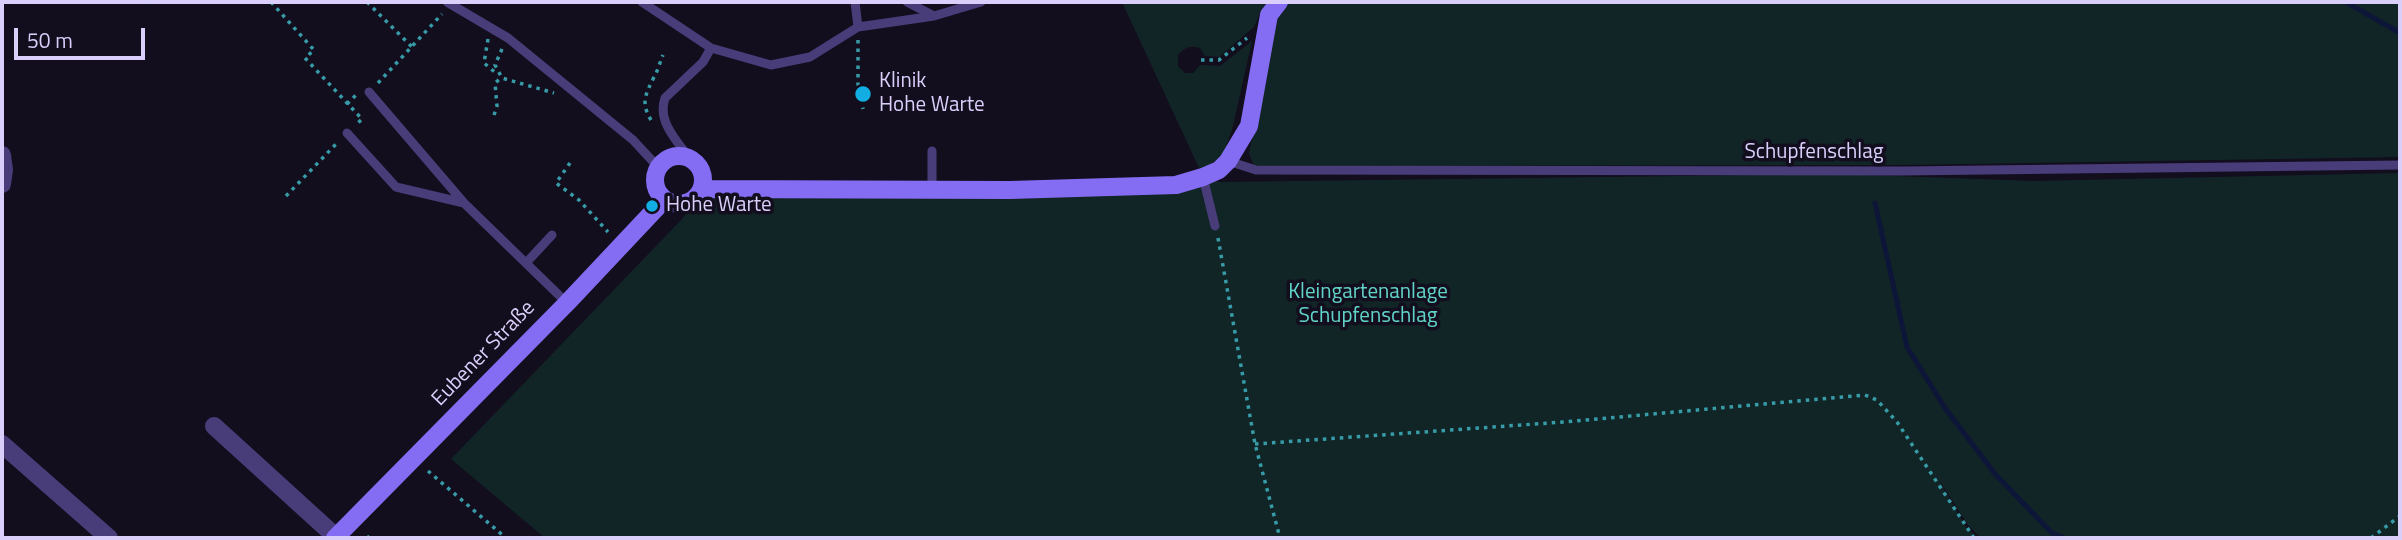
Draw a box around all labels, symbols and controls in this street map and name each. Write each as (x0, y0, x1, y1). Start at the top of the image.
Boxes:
scale bar (18, 14, 149, 58)
text: 50 m (27, 24, 73, 56)
place label: Klinik Hohe Warte (879, 69, 985, 119)
marker: Klinik Hohe Warte (853, 84, 873, 104)
street label: Schupfenschlag (1744, 140, 1884, 166)
place label: Hohe Warte (666, 193, 772, 219)
marker: Hohe Warte (644, 198, 660, 214)
park label: Kleingartenanlage Schupfenschlag (1288, 280, 1448, 330)
street label: Eubener Straße (427, 296, 541, 412)

